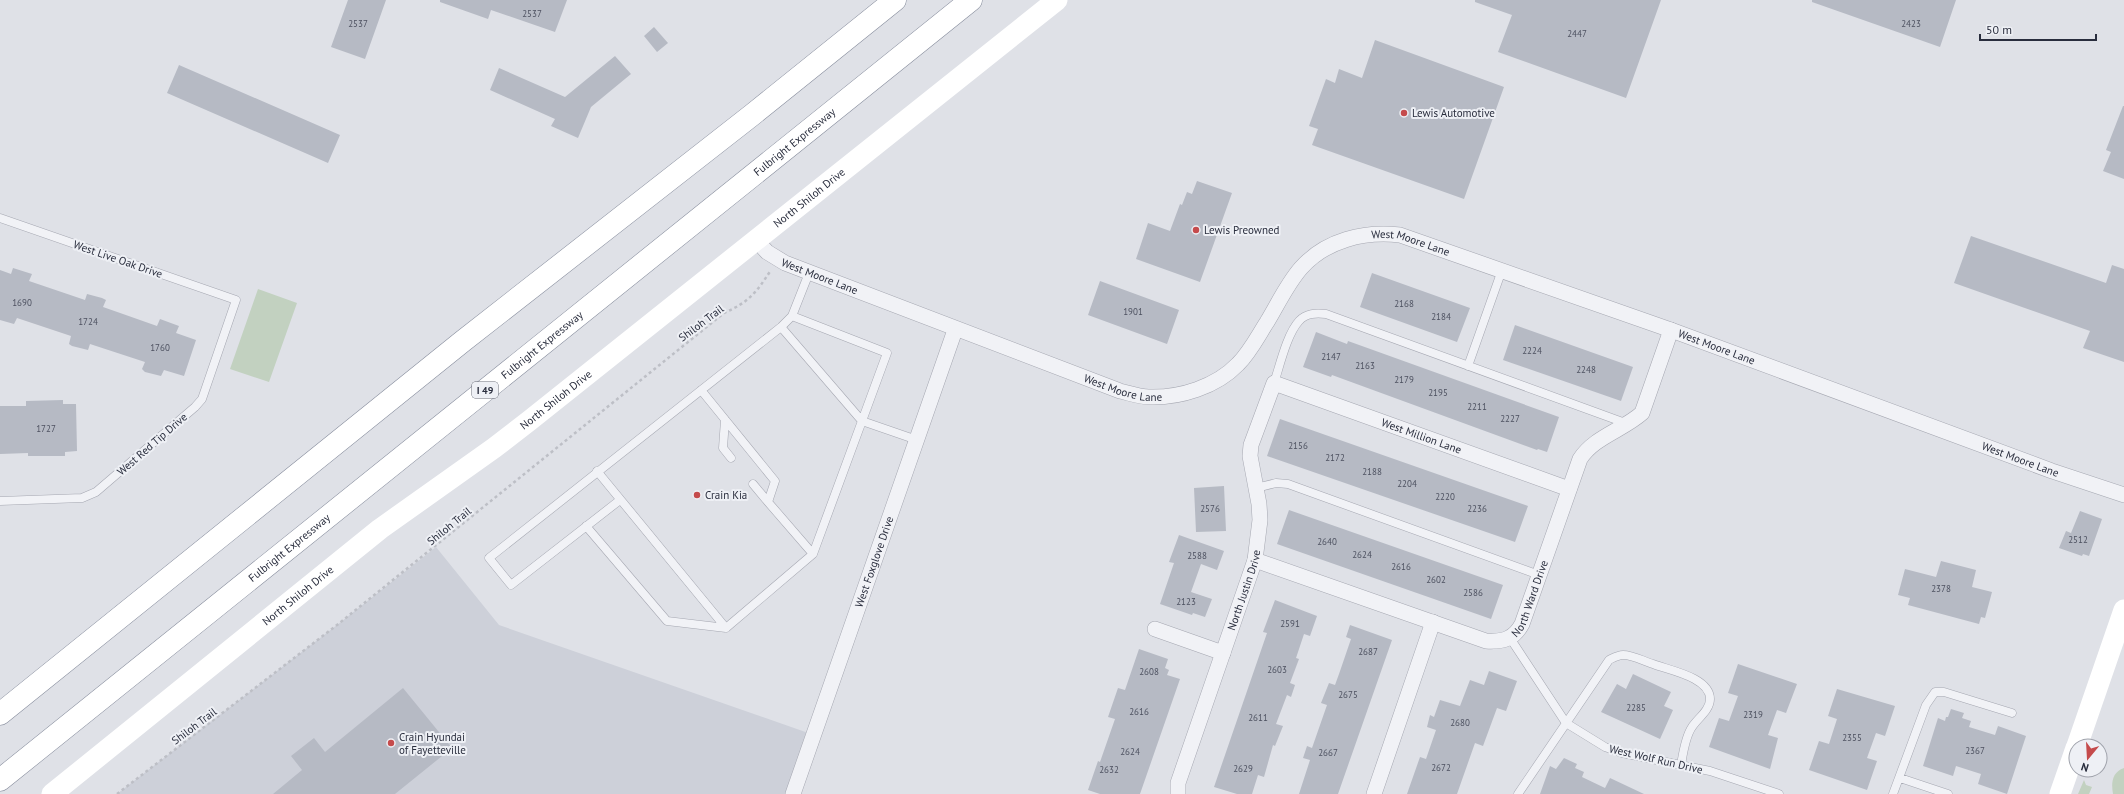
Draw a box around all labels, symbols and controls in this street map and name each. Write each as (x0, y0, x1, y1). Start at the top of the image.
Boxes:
house number: 2537 (522, 8, 542, 19)
scale bar (1980, 16, 2096, 42)
house number: 2537 (348, 18, 368, 29)
house number: 2423 (1901, 18, 1921, 29)
text: 50 m (1986, 22, 2012, 37)
house number: 2447 (1567, 28, 1587, 39)
street label: Fulbright Expressway (751, 104, 839, 179)
place label: Lewis Automotive (1412, 106, 1495, 120)
marker: Lewis Automotive (1399, 108, 1409, 118)
street label: North Shiloh Drive (770, 165, 848, 230)
place label: Lewis Preowned (1204, 223, 1280, 237)
marker: Lewis Preowned (1191, 225, 1201, 235)
street label: West Moore Lane (1371, 227, 1452, 259)
street label: West Live Oak Drive (72, 237, 165, 281)
street label: West Moore Lane (779, 255, 860, 297)
house number: 1690 (12, 297, 32, 308)
house number: 2168 (1394, 298, 1414, 309)
street label: Shiloh Trail (676, 301, 727, 344)
house number: 1901 (1123, 306, 1143, 317)
street label: Fulbright Expressway (498, 307, 586, 382)
house number: 2184 (1431, 311, 1451, 322)
house number: 1724 (78, 316, 98, 327)
street label: West Moore Lane (1676, 326, 1757, 368)
house number: 1760 (150, 342, 170, 353)
house number: 2224 (1522, 345, 1542, 356)
house number: 2147 (1321, 351, 1341, 362)
house number: 2163 (1355, 360, 1375, 371)
house number: 2248 (1576, 364, 1596, 375)
street label: North Shiloh Drive (517, 367, 595, 432)
street label: West Moore Lane (1082, 371, 1163, 404)
house number: 2179 (1394, 374, 1414, 385)
road number: I 49 (472, 382, 498, 398)
house number: 2195 (1428, 387, 1448, 398)
house number: 2211 (1467, 401, 1487, 412)
street label: West Red Tip Drive (114, 410, 190, 478)
house number: 2227 (1500, 413, 1520, 424)
street label: West Million Lane (1380, 415, 1464, 457)
house number: 1727 (36, 423, 56, 434)
street label: West Moore Lane (1980, 439, 2061, 480)
house number: 2156 (1288, 440, 1308, 451)
house number: 2172 (1325, 452, 1345, 463)
house number: 2188 (1362, 466, 1382, 477)
house number: 2204 (1397, 478, 1417, 489)
place label: Crain Kia (705, 488, 747, 502)
marker: Crain Kia (692, 490, 702, 500)
house number: 2220 (1435, 491, 1455, 502)
street label: Shiloh Trail (424, 503, 475, 548)
house number: 2576 (1200, 503, 1220, 514)
house number: 2236 (1467, 503, 1487, 514)
street label: Fulbright Expressway (245, 510, 334, 585)
street label: West Foxglove Drive (852, 514, 897, 609)
house number: 2512 (2068, 534, 2088, 545)
house number: 2640 (1317, 536, 1337, 547)
street label: North Justin Drive (1224, 549, 1263, 632)
house number: 2624 (1352, 549, 1372, 560)
house number: 2588 (1187, 550, 1207, 561)
street label: North Ward Drive (1508, 558, 1551, 640)
house number: 2616 (1391, 561, 1411, 572)
street label: North Shiloh Drive (259, 562, 337, 628)
house number: 2602 (1426, 574, 1446, 585)
house number: 2378 (1931, 583, 1951, 594)
house number: 2586 (1463, 587, 1483, 598)
house number: 2123 (1176, 596, 1196, 607)
house number: 2591 (1280, 618, 1300, 629)
house number: 2687 (1358, 646, 1378, 657)
house number: 2603 (1267, 664, 1287, 675)
house number: 2608 (1139, 666, 1159, 677)
house number: 2675 (1338, 689, 1358, 700)
house number: 2285 (1626, 702, 1646, 713)
street label: Shiloh Trail (169, 704, 220, 747)
house number: 2616 (1129, 706, 1149, 717)
house number: 2319 (1743, 709, 1763, 720)
house number: 2611 (1248, 712, 1268, 723)
house number: 2680 (1450, 717, 1470, 728)
place label: Crain Hyundai of Fayetteville (399, 730, 466, 757)
house number: 2355 (1842, 732, 1862, 743)
marker: Crain Hyundai of Fayetteville (386, 738, 396, 748)
north arrow (2068, 738, 2108, 778)
street label: West Wolf Run Drive (1608, 741, 1704, 777)
house number: 2367 (1965, 745, 1985, 756)
house number: 2624 (1120, 746, 1140, 757)
house number: 2667 (1318, 747, 1338, 758)
text: N (2079, 760, 2091, 775)
house number: 2672 (1431, 762, 1451, 773)
house number: 2629 (1233, 763, 1253, 774)
house number: 2632 (1099, 764, 1119, 775)

